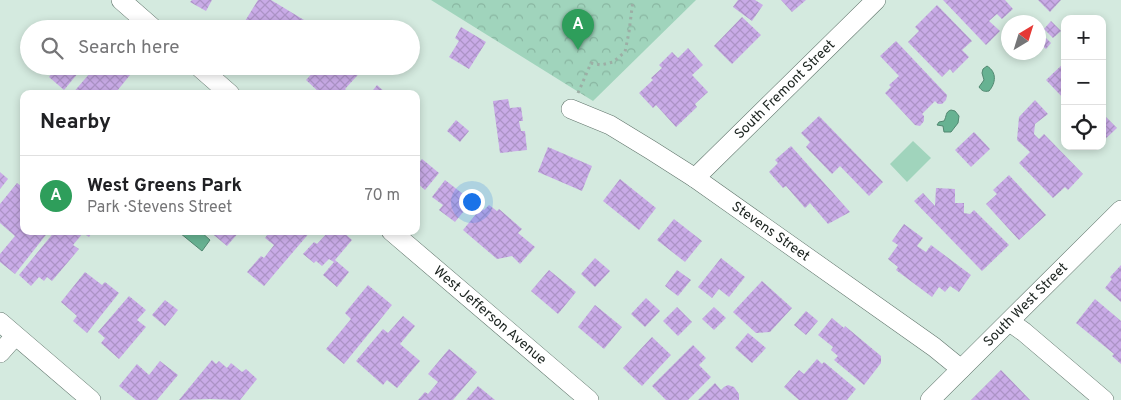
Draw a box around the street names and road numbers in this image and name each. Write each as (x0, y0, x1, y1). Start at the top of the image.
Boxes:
street label: South Fremont Street (731, 36, 839, 143)
street label: Stevens Street (728, 198, 813, 265)
street label: South West Street (980, 259, 1072, 350)
street label: West Jefferson Avenue (430, 262, 550, 368)

